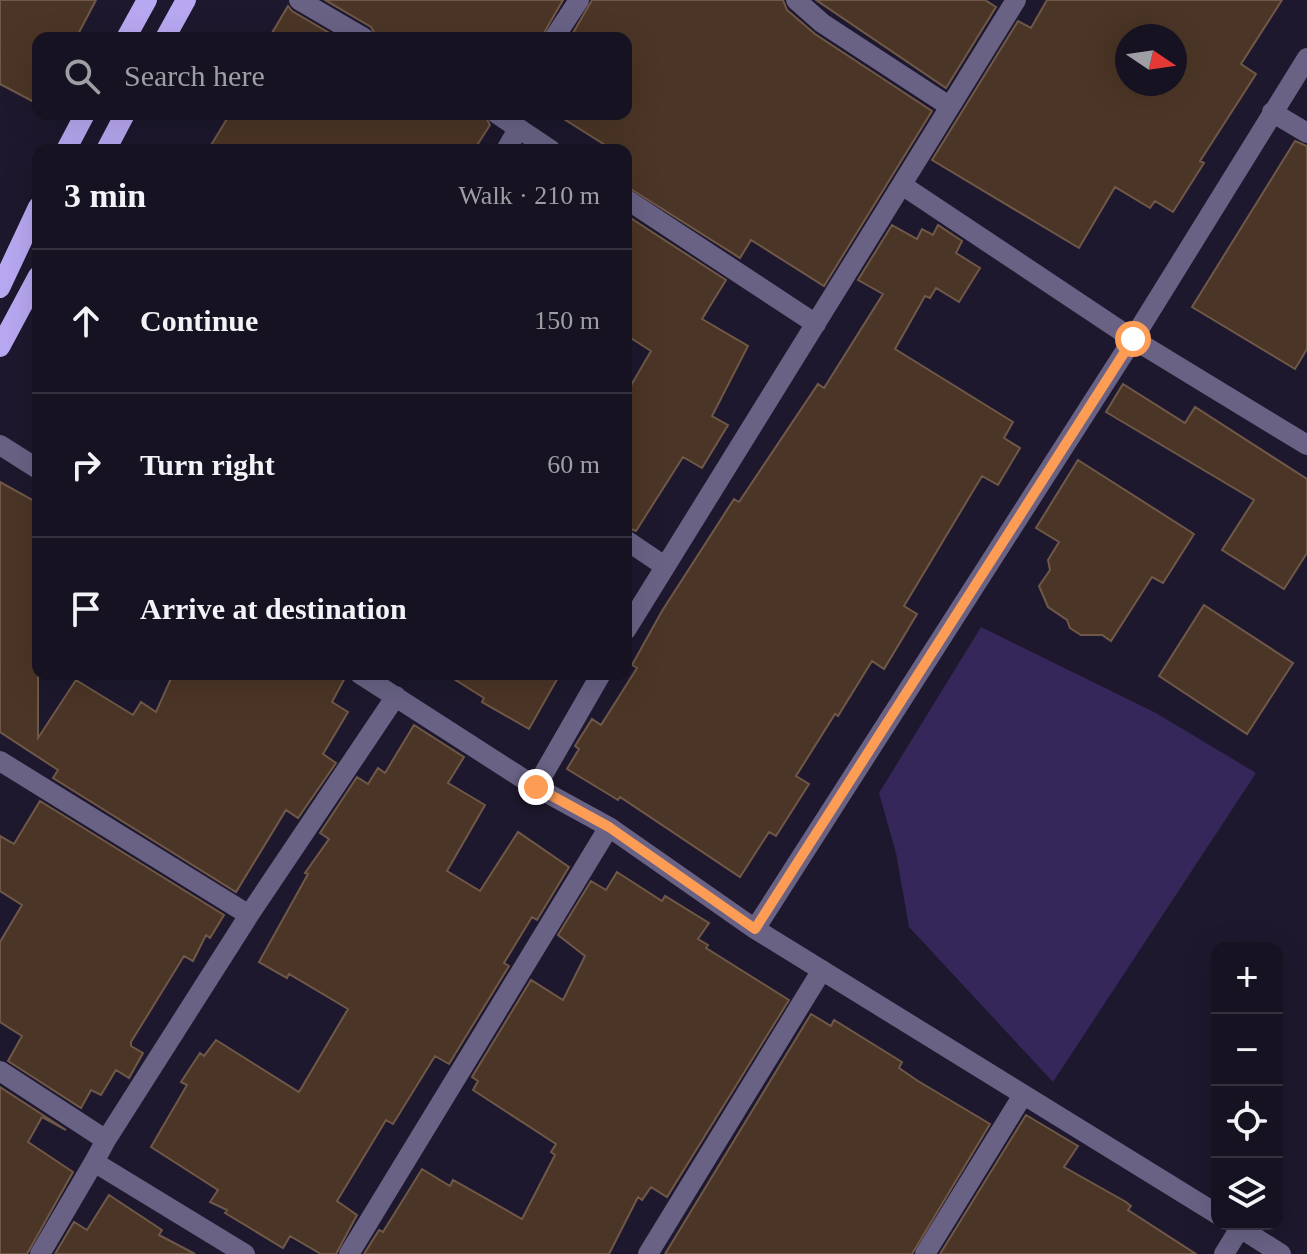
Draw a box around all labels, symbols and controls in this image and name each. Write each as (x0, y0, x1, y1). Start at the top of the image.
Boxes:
north arrow (1115, 24, 1187, 96)
search box (32, 32, 632, 120)
icon: search (60, 54, 104, 98)
text: Search here (124, 59, 265, 92)
text: 3 min (64, 177, 146, 214)
text: Walk · 210 m (458, 181, 600, 210)
icon: ahead (64, 299, 108, 343)
text: Continue (140, 304, 258, 337)
text: 150 m (534, 306, 600, 335)
route start (1115, 321, 1151, 357)
icon: right (64, 443, 108, 487)
text: Turn right (140, 448, 275, 481)
text: 60 m (547, 450, 600, 479)
icon: arrive (64, 587, 108, 631)
text: Arrive at destination (140, 592, 407, 625)
route end (518, 769, 554, 805)
map controls (1211, 942, 1283, 1230)
button: + (1211, 942, 1283, 1014)
button: − (1211, 1014, 1283, 1086)
button: locate (1211, 1086, 1283, 1158)
button: layers (1211, 1158, 1283, 1230)

